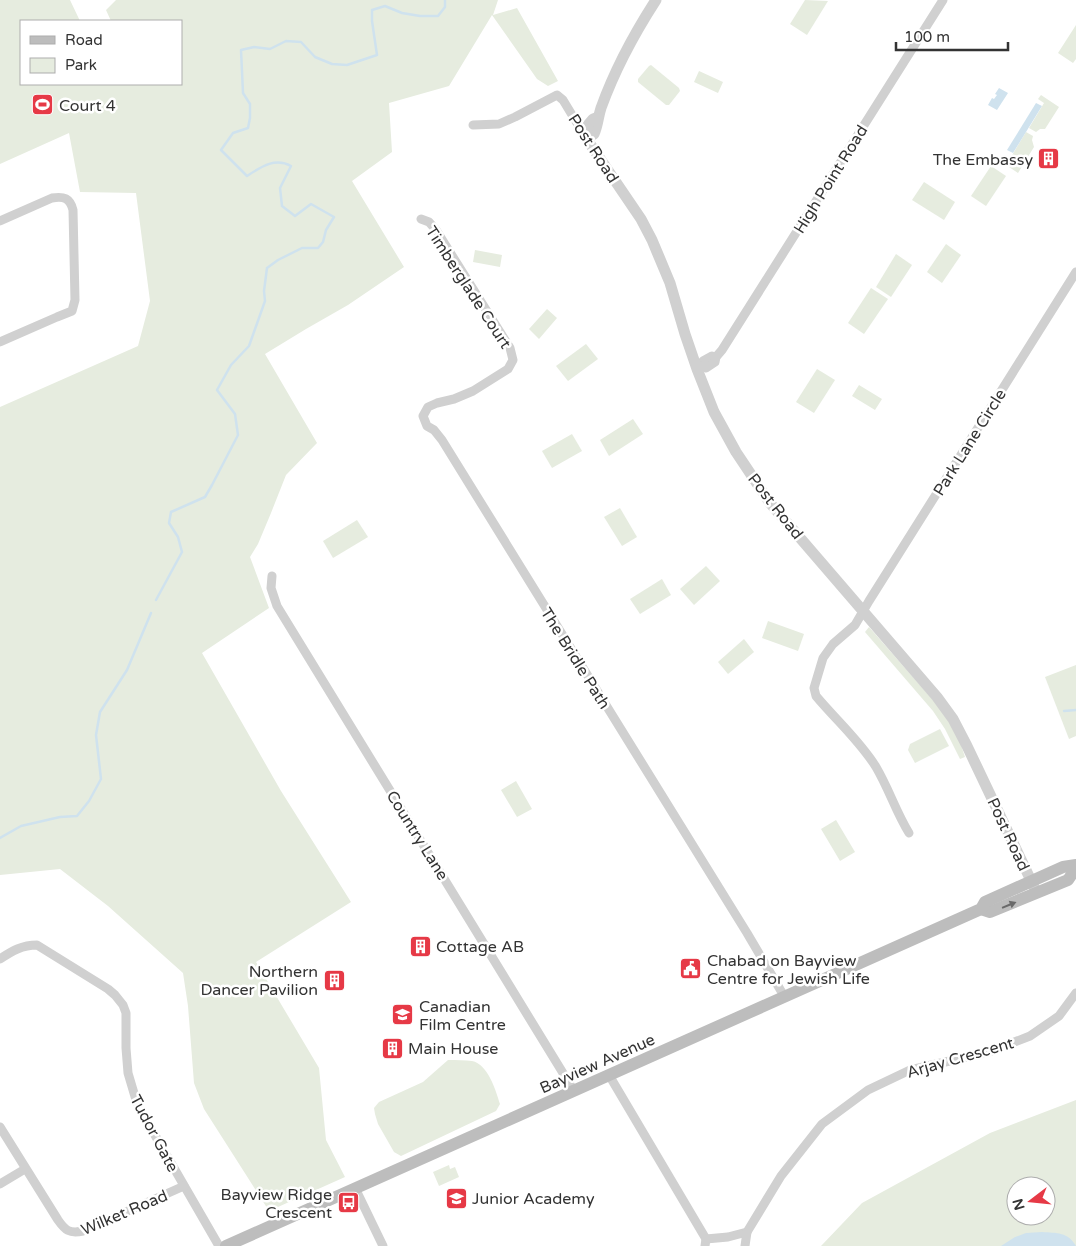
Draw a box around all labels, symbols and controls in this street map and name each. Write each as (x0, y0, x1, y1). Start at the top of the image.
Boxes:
legend (20, 20, 182, 85)
scale bar (896, 20, 1008, 52)
text: 100 m (904, 28, 950, 46)
text: Road (65, 31, 103, 49)
text: Park (65, 56, 97, 74)
sports icon: Court 4 (31, 93, 55, 117)
place label: Court 4 (59, 96, 116, 116)
street label: Post Road (563, 110, 623, 187)
street label: High Point Road (789, 122, 872, 237)
building icon: The Embassy (1037, 147, 1061, 171)
place label: The Embassy (933, 150, 1033, 170)
street label: Timberglade Court (421, 222, 515, 353)
street label: Park Lane Circle (929, 385, 1011, 500)
street label: Post Road (743, 470, 807, 544)
street label: The Bridle Path (536, 604, 614, 713)
street label: Country Lane (382, 787, 453, 884)
street label: Post Road (982, 795, 1034, 874)
one-way arrow (1002, 900, 1016, 908)
building icon: Cottage AB (408, 934, 432, 958)
place label: Cottage AB (436, 937, 524, 957)
place label: Chabad on Bayview Centre for Jewish Life (707, 951, 870, 989)
public building icon: Chabad on Bayview Centre for Jewish Life (679, 957, 703, 981)
place label: Northern Dancer Pavilion (201, 962, 318, 1000)
building icon: Northern Dancer Pavilion (322, 968, 346, 992)
place label: Canadian Film Centre (419, 997, 506, 1035)
school or university icon: Canadian Film Centre (391, 1003, 415, 1027)
street label: Bayview Avenue (537, 1030, 658, 1098)
street label: Arjay Crescent (904, 1033, 1016, 1083)
building icon: Main House (380, 1036, 404, 1060)
place label: Main House (408, 1039, 498, 1059)
street label: Tudor Gate (125, 1091, 183, 1176)
north arrow (1006, 1176, 1056, 1226)
place label: Bayview Ridge Crescent (221, 1185, 332, 1223)
street label: Wilket Road (78, 1186, 171, 1240)
school or university icon: Junior Academy (444, 1186, 468, 1210)
place label: Junior Academy (472, 1189, 595, 1209)
bus stop icon: Bayview Ridge Crescent (336, 1191, 360, 1215)
text: N (1009, 1197, 1029, 1212)

